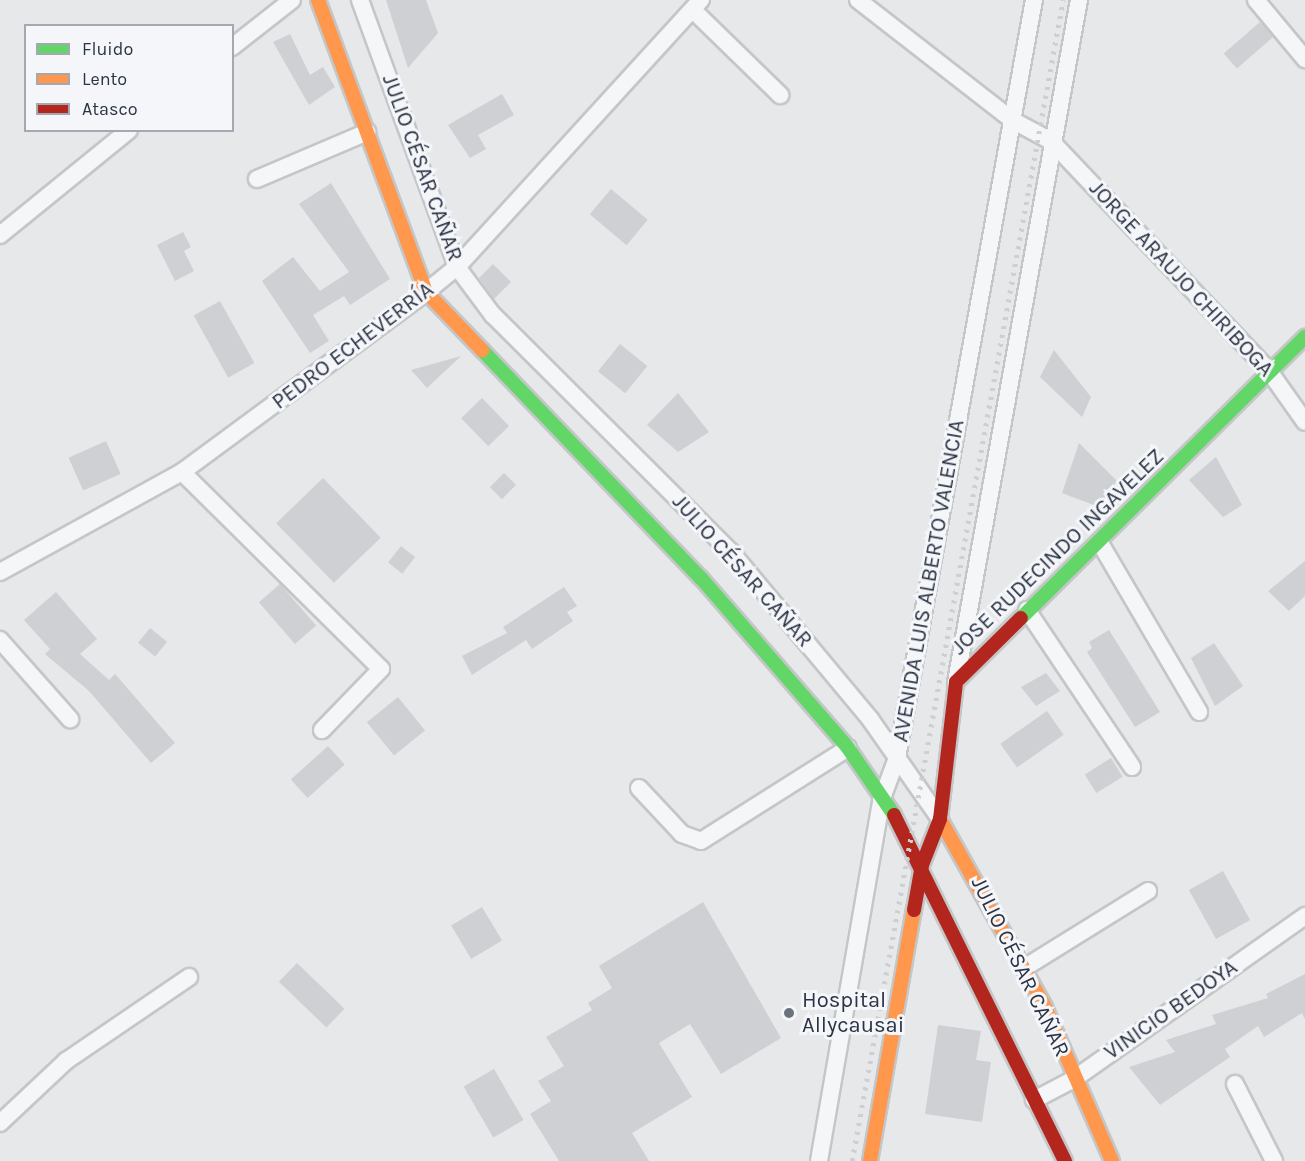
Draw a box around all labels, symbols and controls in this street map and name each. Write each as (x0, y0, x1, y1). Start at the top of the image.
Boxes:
legend (24, 24, 234, 132)
text: Fluido (82, 38, 133, 60)
text: Lento (82, 68, 127, 90)
street label: JULIO CÉSAR CAÑAR (376, 71, 468, 265)
text: Atasco (82, 98, 138, 120)
street label: JORGE ARAUJO CHIRIBOGA (1083, 176, 1279, 382)
street label: PEDRO ECHEVERRÍA (267, 277, 439, 415)
street label: AVENIDA LUIS ALBERTO VALENCIA (888, 418, 970, 744)
street label: JOSE RUDECINDO INGAVELEZ (946, 443, 1170, 661)
street label: JULIO CÉSAR CAÑAR (666, 489, 818, 653)
street label: JULIO CÉSAR CAÑAR (965, 873, 1075, 1061)
street label: VINICIO BEDOYA (1099, 954, 1243, 1066)
place label: Hospital Allycausai (802, 987, 904, 1038)
marker: Hospital Allycausai (780, 1004, 798, 1022)

